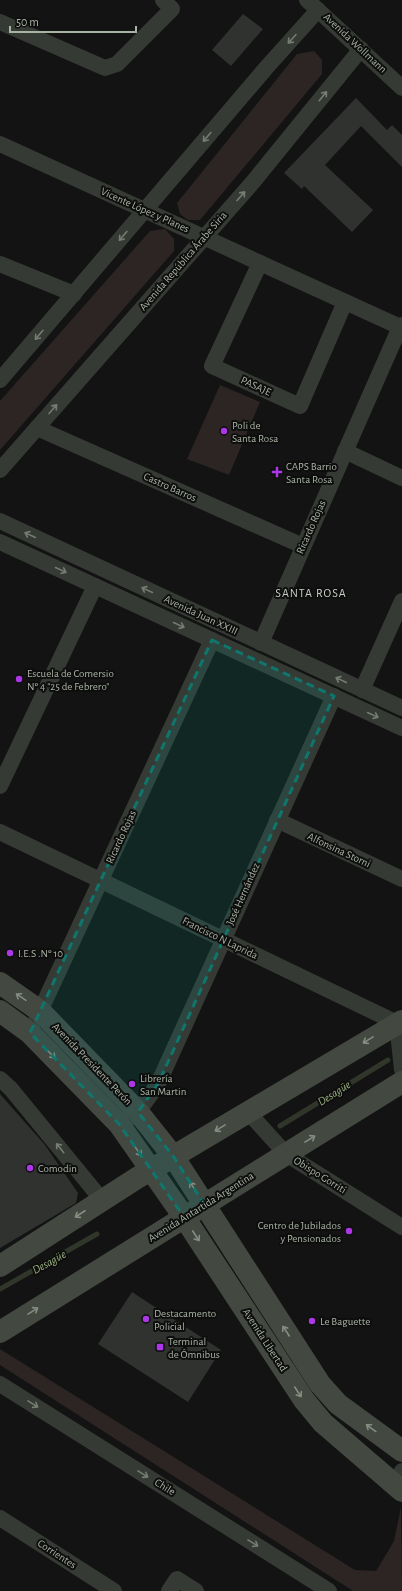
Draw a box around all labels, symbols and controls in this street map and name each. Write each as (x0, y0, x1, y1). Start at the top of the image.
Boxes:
scale bar (10, 8, 136, 34)
street label: Avenida Wollmann (321, 11, 389, 75)
text: 50 m (16, 16, 39, 28)
one-way arrow (288, 33, 297, 44)
one-way arrow (319, 90, 328, 101)
one-way arrow (203, 131, 212, 142)
street label: Vicente López y Planes (99, 186, 191, 234)
one-way arrow (236, 191, 245, 201)
street label: Avenida República Árabe Siria (136, 209, 229, 313)
one-way arrow (118, 230, 127, 241)
one-way arrow (34, 329, 43, 340)
street label: PASAJE (239, 374, 273, 398)
one-way arrow (49, 404, 58, 415)
place label: Poli de Santa Rosa (232, 420, 278, 444)
marker: Poli de Santa Rosa (219, 426, 229, 436)
place label: CAPS Barrio Santa Rosa (286, 461, 337, 485)
marker: CAPS Barrio Santa Rosa (271, 466, 283, 478)
street label: Castro Barros (142, 470, 198, 504)
street label: Ricardo Rojas (294, 498, 328, 556)
one-way arrow (24, 531, 36, 538)
one-way arrow (54, 567, 66, 574)
one-way arrow (142, 586, 154, 593)
district label: SANTA ROSA (275, 587, 347, 599)
street label: Avenida Juan XXIII (162, 593, 240, 637)
one-way arrow (172, 622, 184, 629)
place label: Escuela de Comersio Nº 4 "25 de Febrero" (27, 668, 114, 692)
marker: Escuela de Comersio Nº 4 "25 de Febrero" (14, 674, 24, 684)
one-way arrow (336, 676, 348, 683)
one-way arrow (367, 711, 379, 719)
street label: Ricardo Rojas (104, 809, 138, 865)
street label: Alfonsina Storni (306, 831, 372, 869)
street label: José Hernández (224, 861, 262, 927)
street label: Francisco N Laprida (181, 915, 259, 961)
marker: I.E.S .Nº 10 (5, 948, 15, 958)
place label: I.E.S .Nº 10 (18, 948, 63, 959)
one-way arrow (15, 993, 26, 1001)
street label: Avenida Presidente Perón (50, 1021, 134, 1107)
one-way arrow (362, 1037, 374, 1045)
one-way arrow (46, 1049, 56, 1059)
place label: Librería San Martin (140, 1073, 186, 1097)
water label: Desagüe (315, 1078, 353, 1108)
marker: Librería San Martin (127, 1079, 137, 1089)
one-way arrow (214, 1125, 226, 1133)
one-way arrow (304, 1135, 315, 1143)
one-way arrow (55, 1143, 64, 1154)
one-way arrow (134, 1145, 142, 1156)
street label: Obispo Gorriti (292, 1154, 348, 1196)
marker: Comodin (25, 1163, 35, 1173)
place label: Comodin (38, 1163, 77, 1174)
street label: Avenida Antartida Argentina (146, 1170, 256, 1244)
one-way arrow (189, 1182, 197, 1193)
one-way arrow (75, 1210, 86, 1218)
place label: Centro de Jubilados y Pensionados (258, 1220, 341, 1244)
marker: Centro de Jubilados y Pensionados (344, 1226, 354, 1236)
one-way arrow (192, 1231, 200, 1242)
water label: Desagüe (30, 1248, 68, 1276)
one-way arrow (27, 1307, 38, 1315)
street label: Avenida Libertad (241, 1307, 290, 1374)
place label: Destacamento Policial (154, 1308, 216, 1332)
marker: Destacamento Policial (141, 1314, 151, 1324)
marker: Le Baguette (307, 1316, 317, 1326)
place label: Le Baguette (320, 1316, 370, 1327)
one-way arrow (282, 1326, 291, 1337)
place label: Terminal de Ómnibus (168, 1336, 220, 1360)
marker: Terminal de Ómnibus (155, 1342, 165, 1352)
one-way arrow (294, 1386, 303, 1397)
one-way arrow (27, 1401, 39, 1409)
one-way arrow (365, 1424, 376, 1432)
one-way arrow (137, 1470, 148, 1478)
street label: Chile (153, 1477, 177, 1497)
street label: Corrientes (36, 1537, 78, 1571)
one-way arrow (247, 1539, 258, 1547)

